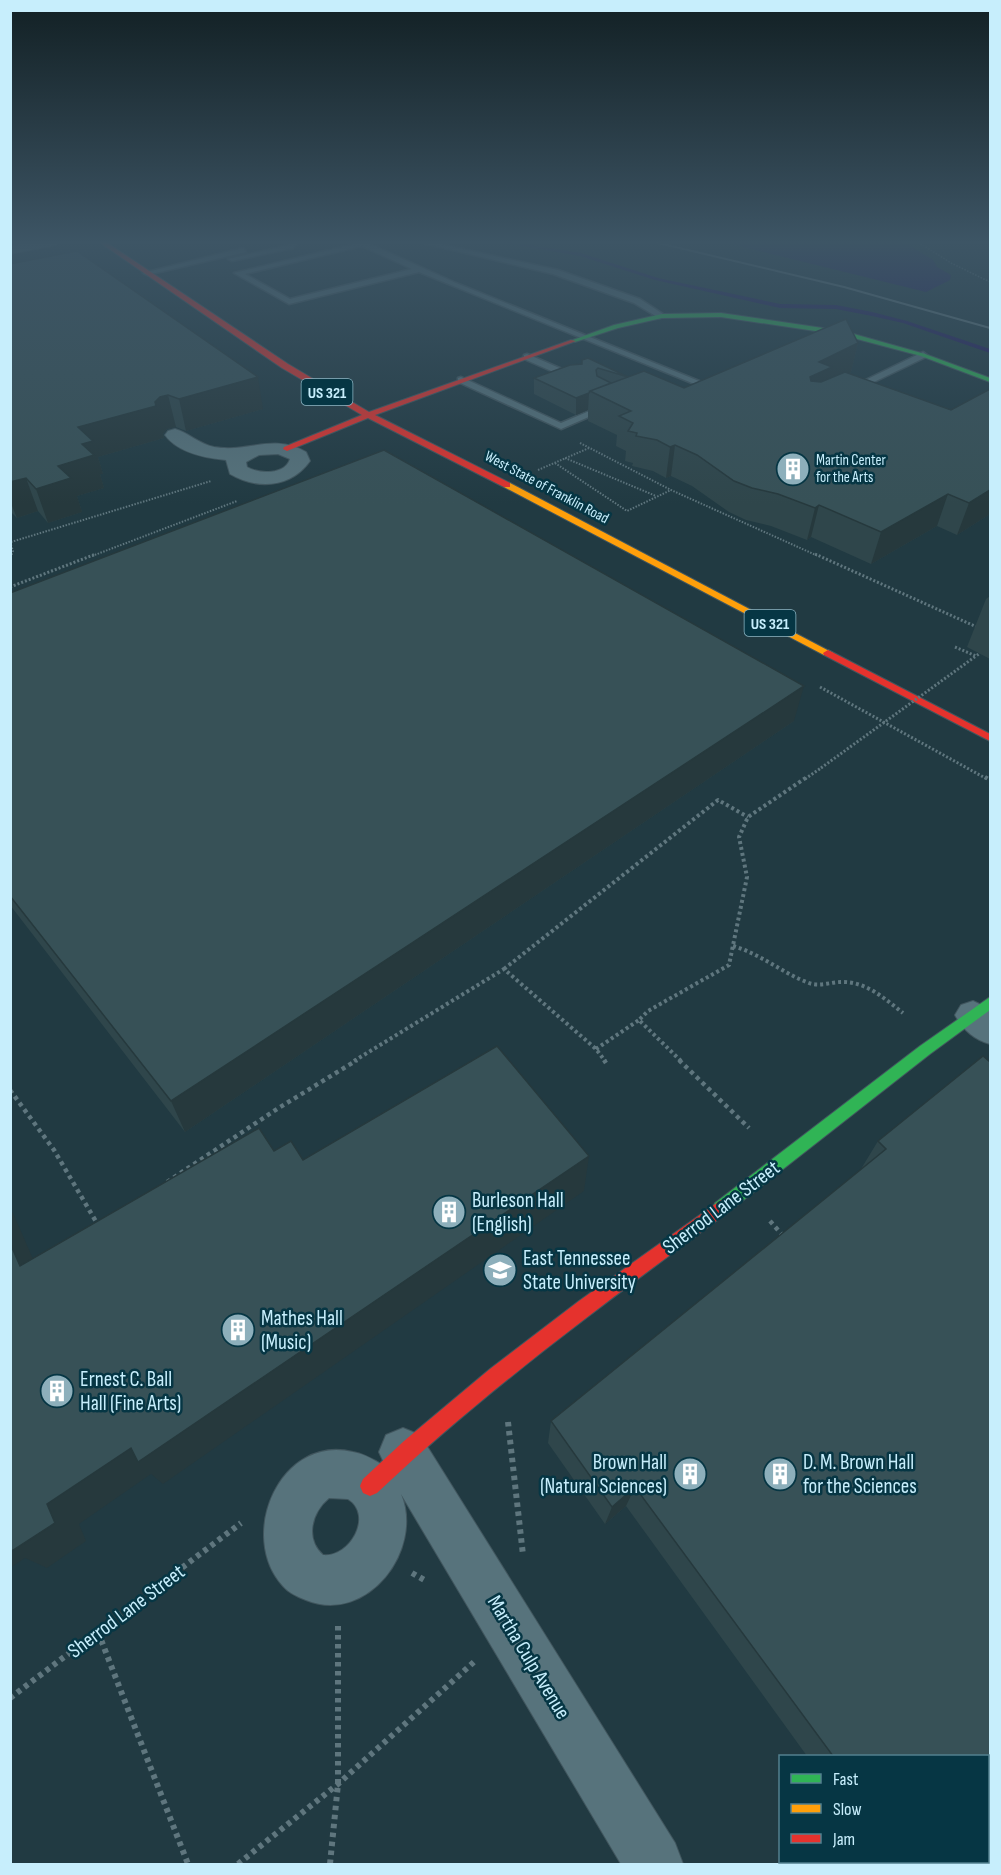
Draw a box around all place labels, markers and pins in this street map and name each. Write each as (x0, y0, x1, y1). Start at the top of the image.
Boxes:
building icon: Martin Center for the Arts (775, 451, 811, 487)
place label: Martin Center for the Arts (816, 451, 887, 487)
place label: Burleson Hall (English) (472, 1188, 564, 1237)
building icon: Burleson Hall (English) (431, 1194, 467, 1230)
place label: East Tennessee State University (523, 1246, 636, 1295)
school or university icon: East Tennessee State University (482, 1252, 518, 1288)
place label: Mathes Hall (Music) (261, 1306, 343, 1355)
building icon: Mathes Hall (Music) (220, 1312, 256, 1348)
place label: Ernest C. Ball Hall (Fine Arts) (80, 1367, 181, 1416)
building icon: Ernest C. Ball Hall (Fine Arts) (39, 1373, 75, 1409)
place label: Brown Hall (Natural Sciences) (540, 1450, 667, 1499)
place label: D. M. Brown Hall for the Sciences (803, 1450, 917, 1499)
building icon: Brown Hall (Natural Sciences) (672, 1456, 708, 1492)
building icon: D. M. Brown Hall for the Sciences (762, 1456, 798, 1492)

